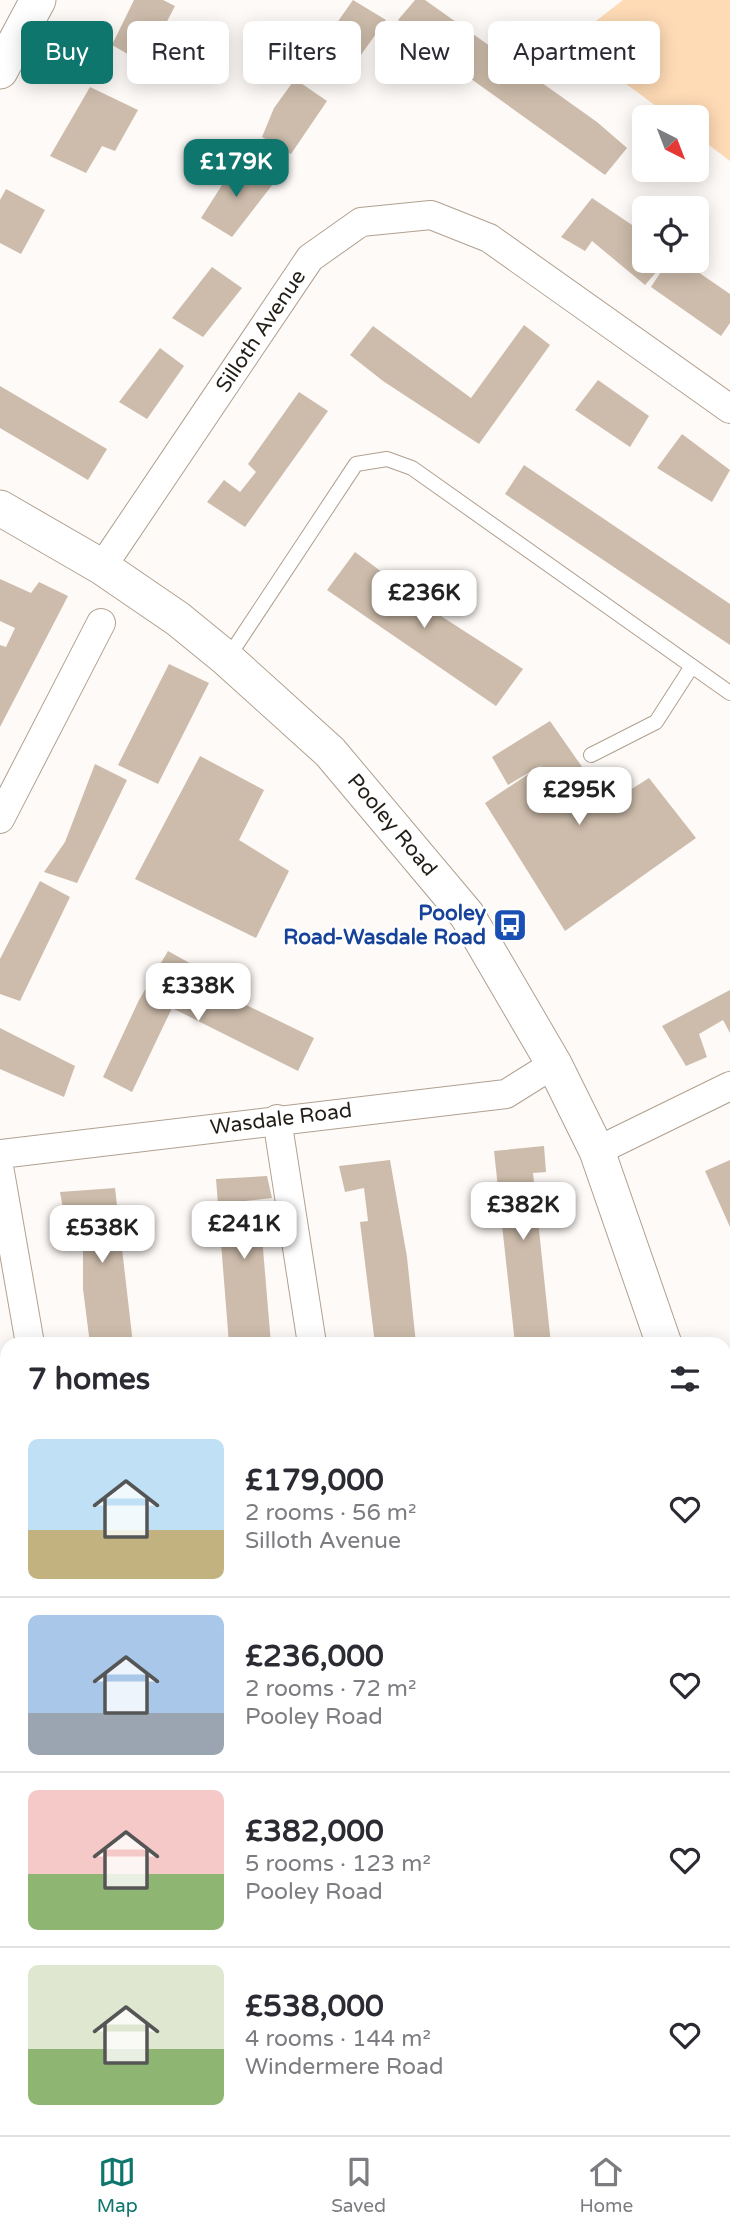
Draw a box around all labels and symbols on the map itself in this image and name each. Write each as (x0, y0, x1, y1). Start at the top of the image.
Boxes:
north arrow (632, 105, 709, 182)
pin: £179K (187, 140, 285, 199)
street label: Silloth Avenue (211, 265, 311, 397)
pin: £236K (375, 570, 473, 630)
pin: £295K (530, 768, 628, 827)
street label: Pooley Road (342, 769, 442, 881)
place label: Pooley Road-Wasdale Road (283, 901, 487, 950)
bus stop icon: Pooley Road-Wasdale Road (491, 906, 529, 944)
pin: £338K (149, 964, 247, 1023)
street label: Wasdale Road (209, 1098, 353, 1140)
pin: £382K (474, 1182, 572, 1242)
pin: £241K (195, 1202, 293, 1261)
pin: £538K (53, 1206, 151, 1265)

